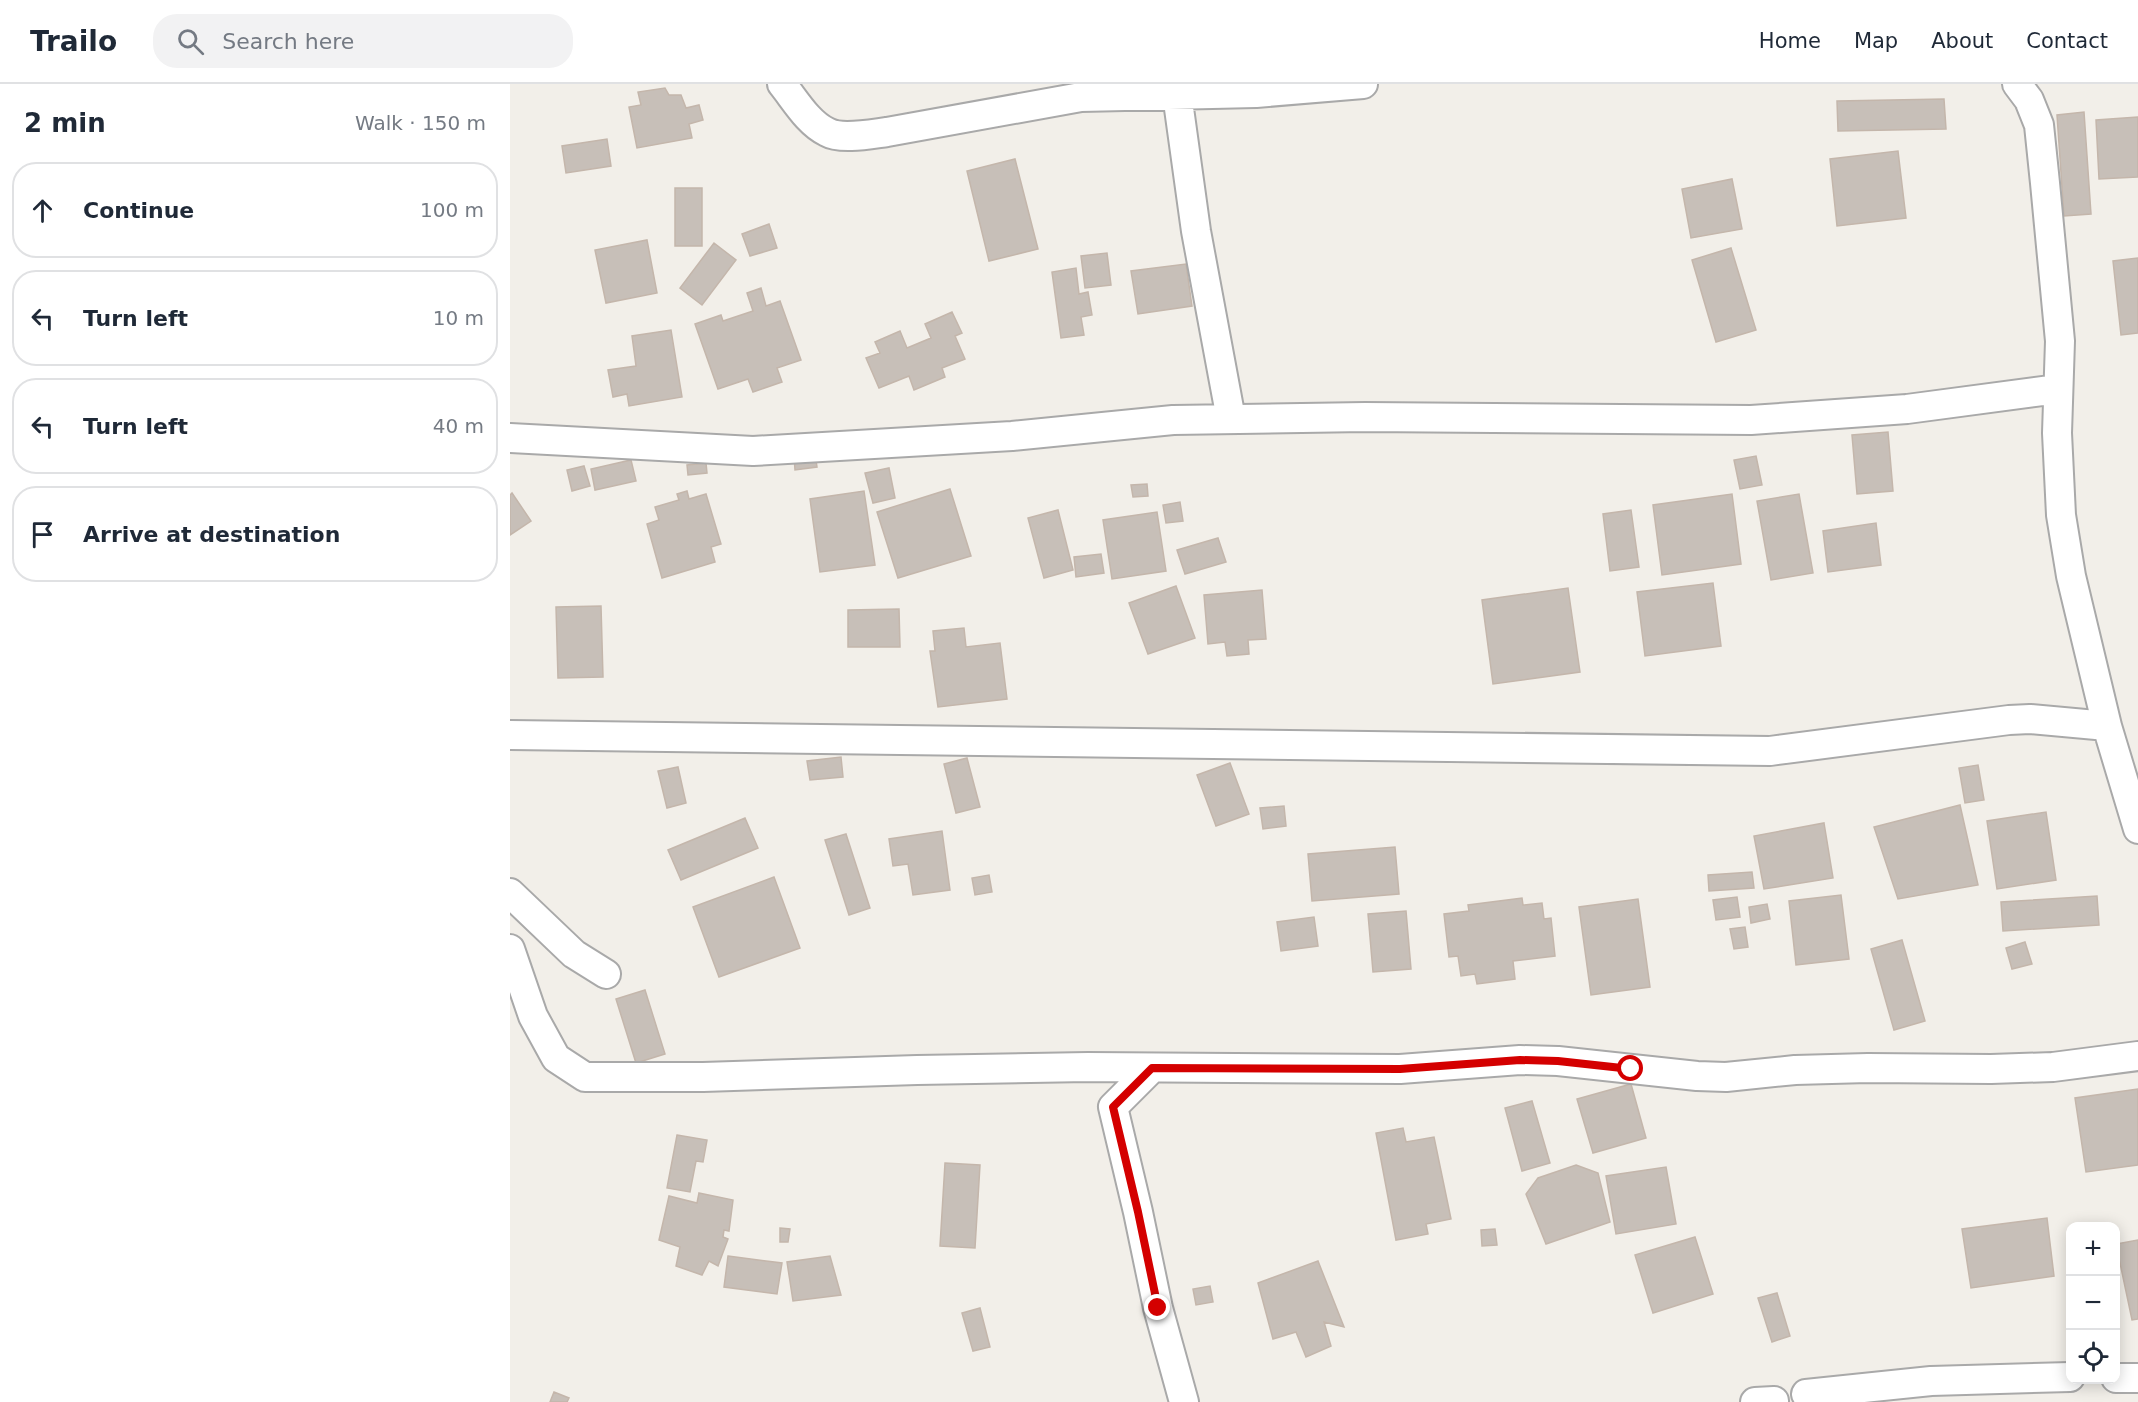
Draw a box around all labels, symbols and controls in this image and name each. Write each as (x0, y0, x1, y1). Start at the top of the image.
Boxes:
search box (153, 14, 573, 68)
text: Trailo (30, 25, 117, 58)
icon: search (174, 25, 207, 58)
text: Search here (222, 29, 354, 54)
text: Home (1759, 29, 1821, 53)
text: Map (1854, 29, 1898, 53)
text: About (1931, 29, 1993, 53)
text: Contact (2026, 29, 2108, 53)
text: 2 min (24, 108, 106, 138)
text: Walk · 150 m (355, 111, 486, 135)
icon: ahead (26, 194, 59, 227)
text: Continue (83, 198, 194, 223)
text: 100 m (420, 198, 484, 222)
icon: left (26, 302, 59, 335)
text: Turn left (83, 306, 188, 331)
text: 10 m (433, 306, 484, 330)
icon: left (26, 410, 59, 443)
text: Turn left (83, 414, 188, 439)
text: 40 m (433, 414, 484, 438)
icon: arrive (26, 518, 59, 551)
text: Arrive at destination (83, 522, 340, 547)
route start (1617, 1055, 1643, 1081)
map controls (2066, 1222, 2120, 1384)
button: + (2066, 1222, 2120, 1276)
button: − (2066, 1276, 2120, 1330)
route end (1144, 1294, 1170, 1320)
button: locate (2066, 1330, 2120, 1384)

